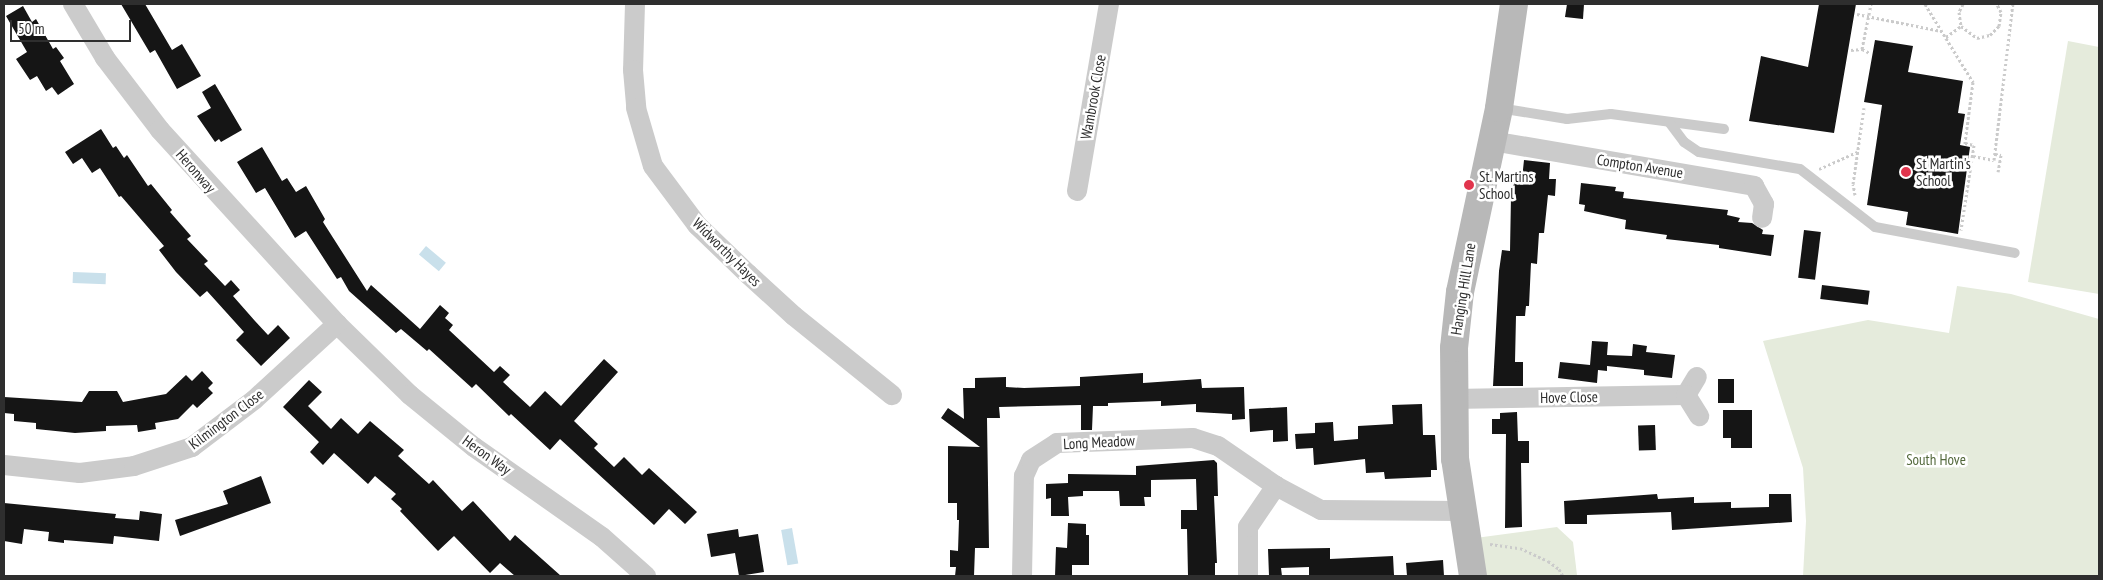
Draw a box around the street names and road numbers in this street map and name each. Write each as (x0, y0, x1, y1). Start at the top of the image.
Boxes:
street label: Wambrook Close (1077, 53, 1109, 141)
street label: Heronway (172, 146, 220, 196)
street label: Compton Avenue (1595, 150, 1685, 182)
street label: Widworthy Hayes (689, 214, 765, 290)
street label: Hanging Hill Lane (1447, 242, 1479, 336)
street label: Kilmington Close (185, 385, 267, 453)
street label: Hove Close (1540, 387, 1598, 407)
street label: Heron Way (459, 431, 515, 479)
street label: Long Meadow (1063, 431, 1135, 453)

